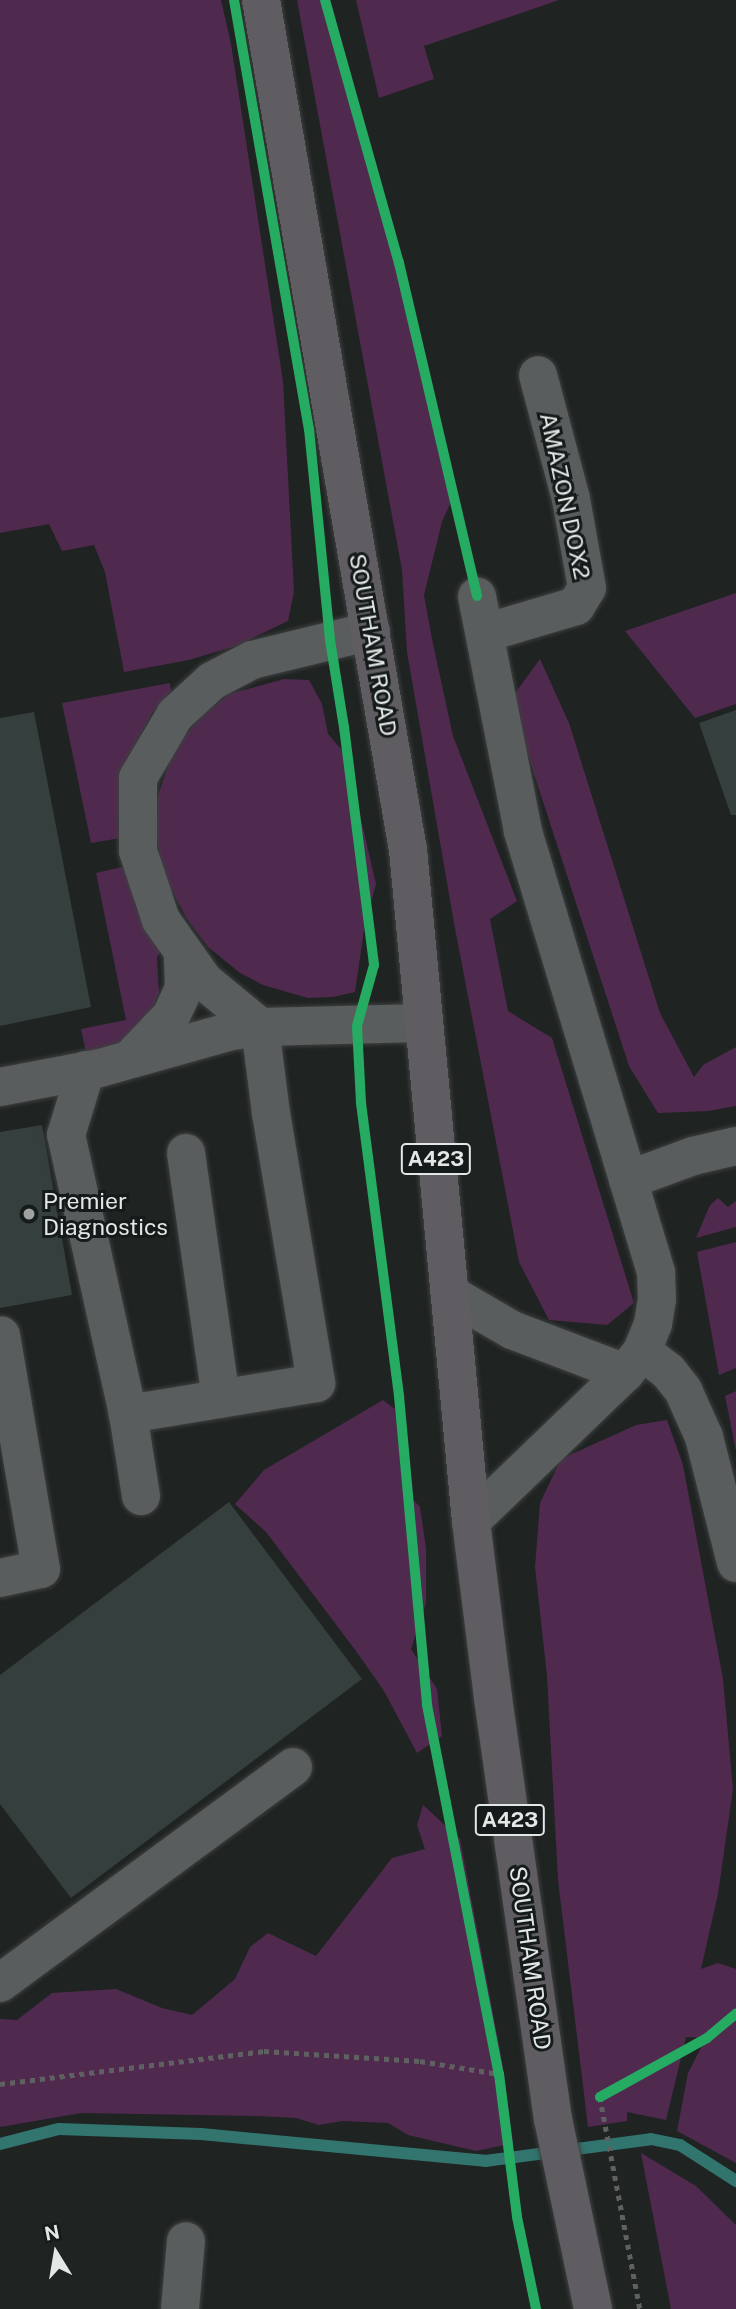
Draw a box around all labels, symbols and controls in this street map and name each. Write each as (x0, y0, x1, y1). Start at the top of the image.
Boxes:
street label: AMAZON DOX2 (534, 410, 596, 582)
street label: SOUTHAM ROAD (343, 552, 403, 738)
road number: A423 (399, 1142, 473, 1176)
place label: Premier Diagnostics (43, 1187, 168, 1241)
marker: Premier Diagnostics (21, 1206, 37, 1222)
road number: A423 (473, 1802, 547, 1838)
street label: SOUTHAM ROAD (503, 1864, 557, 2052)
north arrow (21, 2218, 91, 2288)
text: N (43, 2220, 61, 2245)

